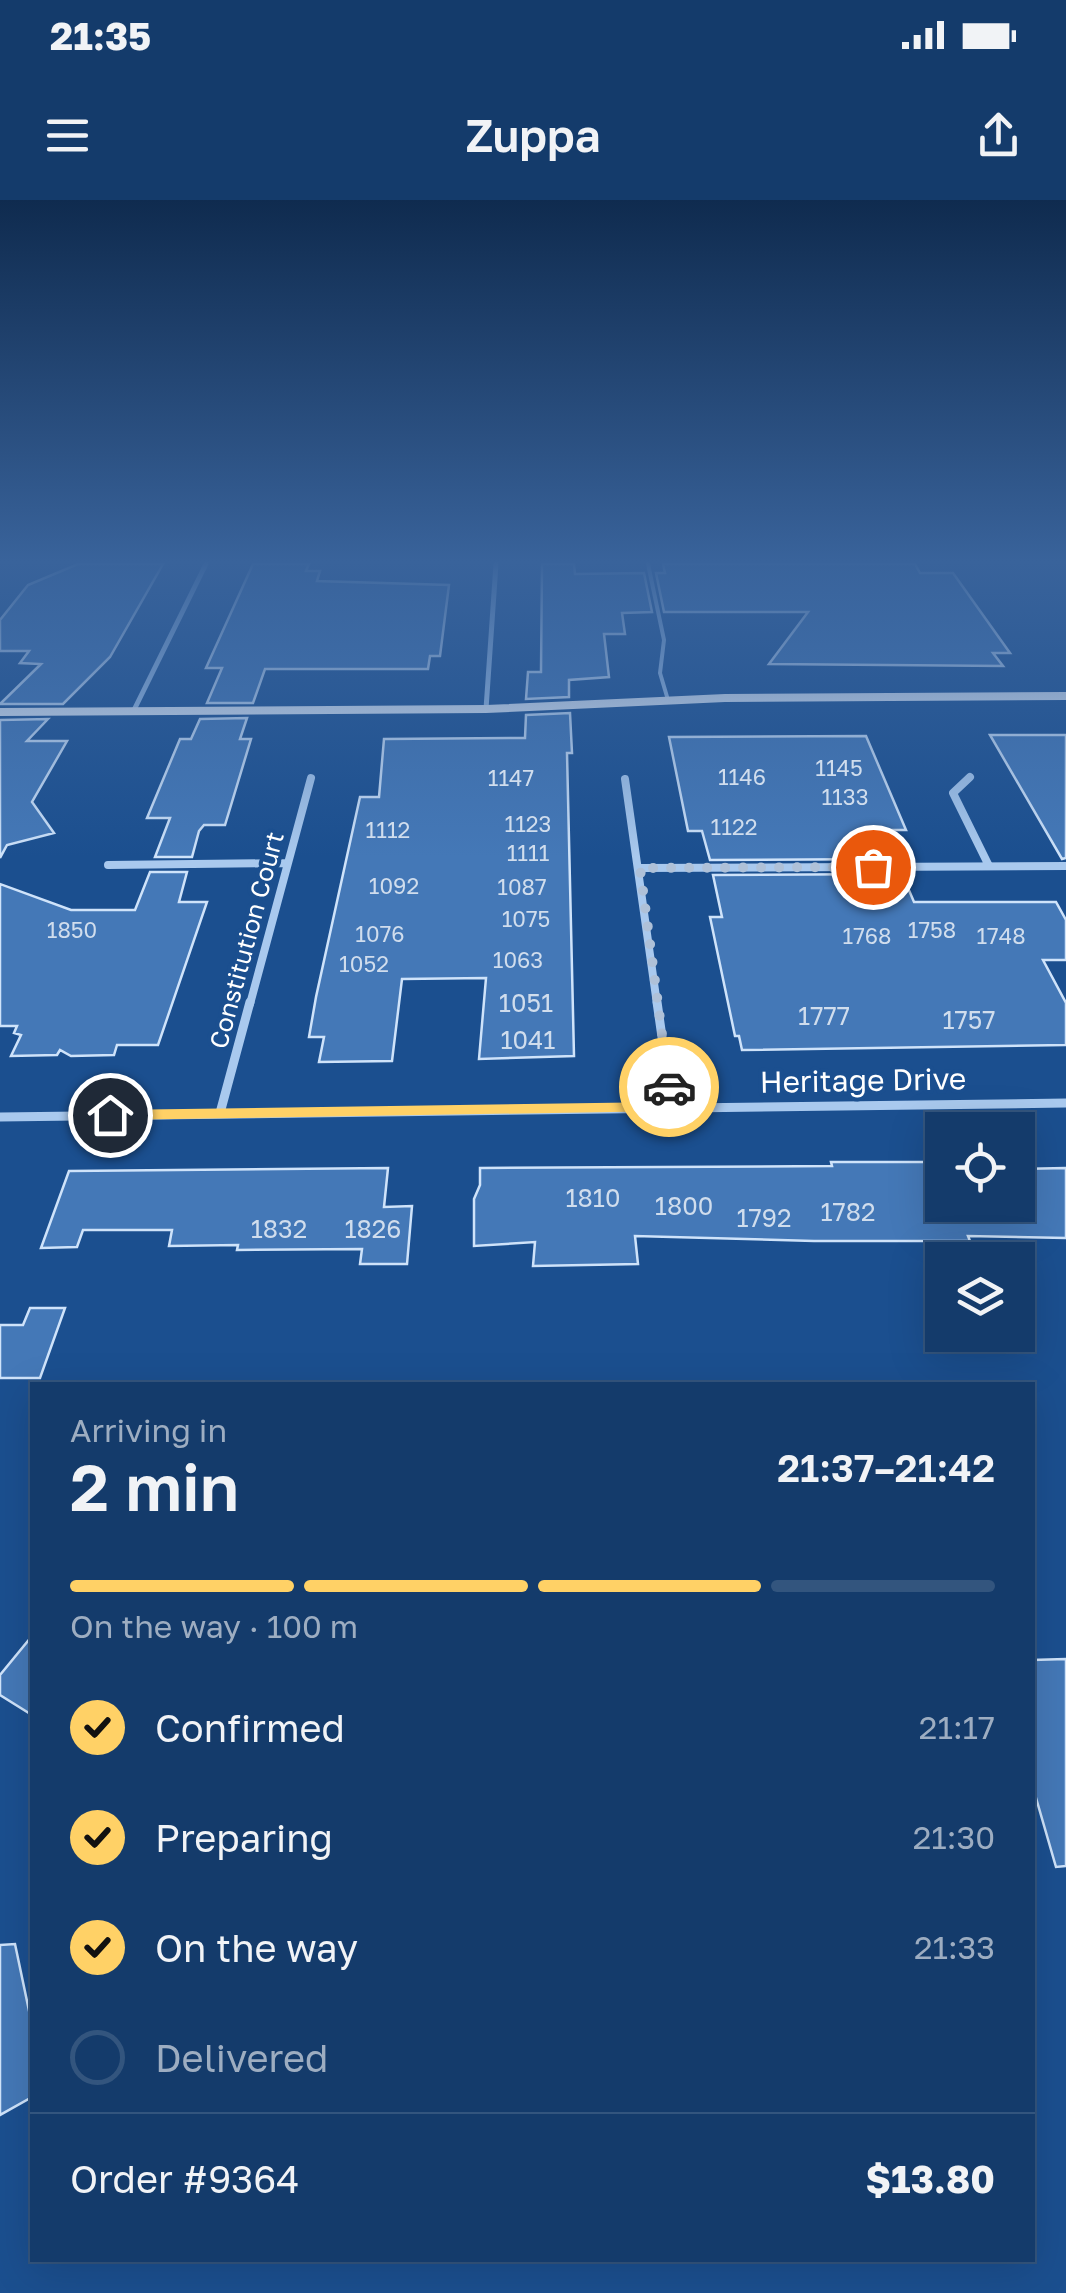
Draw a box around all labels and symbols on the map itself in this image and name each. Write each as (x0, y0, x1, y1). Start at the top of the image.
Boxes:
house number: 1145 (815, 754, 863, 781)
house number: 1146 (718, 763, 766, 790)
house number: 1147 (488, 764, 534, 791)
house number: 1133 (821, 783, 869, 810)
house number: 1123 (505, 810, 551, 837)
house number: 1122 (711, 813, 757, 840)
house number: 1112 (366, 816, 410, 843)
pin (831, 825, 916, 910)
street label: Constitution Court (202, 828, 290, 1052)
house number: 1111 (507, 839, 550, 866)
house number: 1092 (369, 872, 419, 899)
house number: 1087 (497, 873, 547, 900)
house number: 1075 (502, 905, 550, 932)
house number: 1850 (47, 916, 97, 943)
house number: 1758 (908, 916, 956, 943)
house number: 1076 (355, 920, 405, 947)
house number: 1768 (842, 922, 892, 949)
house number: 1748 (976, 922, 1026, 949)
house number: 1063 (493, 946, 543, 973)
house number: 1052 (339, 950, 389, 977)
house number: 1051 (499, 987, 553, 1018)
house number: 1777 (798, 1000, 850, 1031)
house number: 1757 (942, 1004, 996, 1035)
house number: 1041 (500, 1024, 556, 1055)
courier (619, 1037, 719, 1137)
street label: Heritage Drive (759, 1060, 967, 1100)
pin (68, 1073, 153, 1158)
house number: 1810 (565, 1182, 621, 1213)
house number: 1800 (655, 1190, 713, 1221)
house number: 1782 (820, 1196, 876, 1227)
house number: 1792 (736, 1202, 792, 1233)
house number: 1832 (251, 1213, 307, 1244)
house number: 1826 (344, 1213, 402, 1244)

